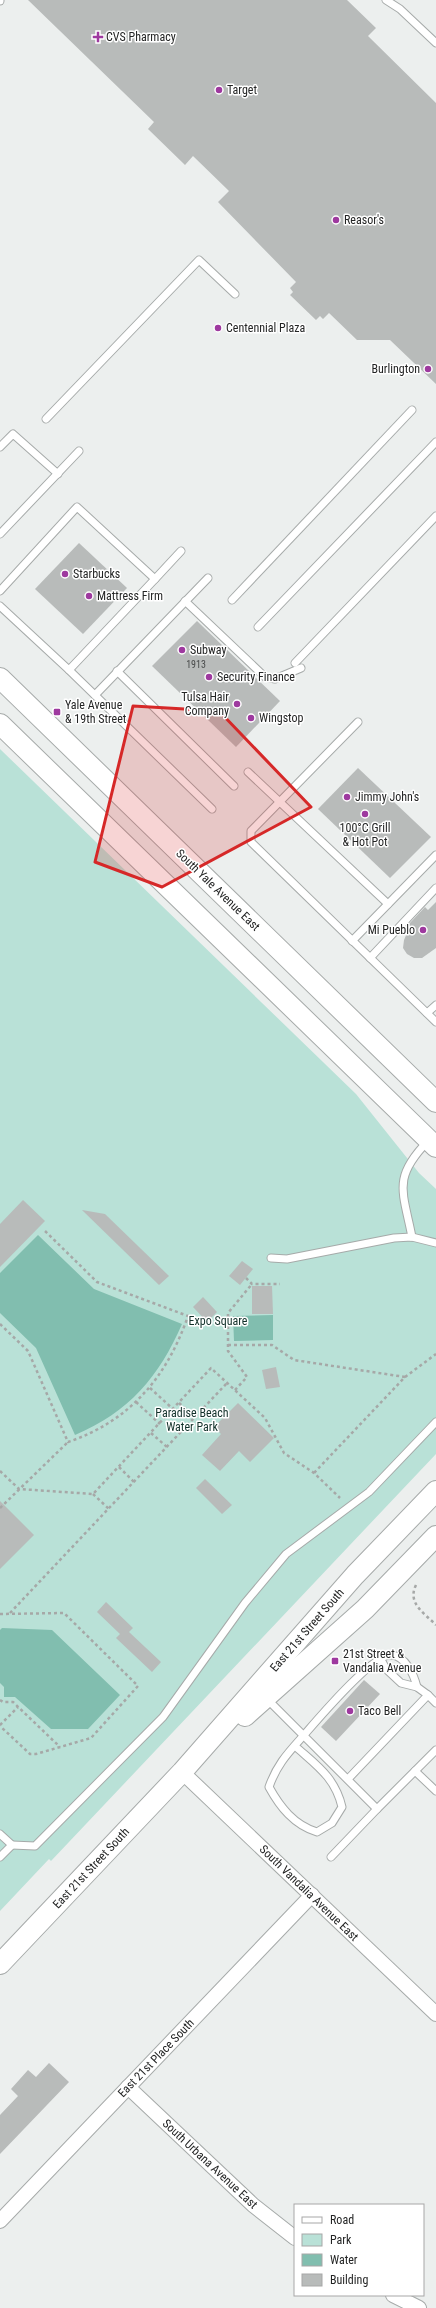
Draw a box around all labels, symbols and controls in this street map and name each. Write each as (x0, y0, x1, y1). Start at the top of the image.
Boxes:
place label: CVS Pharmacy (106, 30, 176, 44)
marker: CVS Pharmacy (93, 32, 103, 42)
place label: Target (227, 83, 257, 97)
marker: Target (214, 85, 224, 95)
place label: Reasor's (344, 213, 384, 227)
marker: Reasor's (331, 215, 341, 225)
place label: Centennial Plaza (226, 321, 305, 335)
marker: Centennial Plaza (213, 323, 223, 333)
place label: Burlington (371, 362, 420, 376)
marker: Burlington (423, 364, 433, 374)
place label: Starbucks (73, 567, 120, 581)
marker: Starbucks (60, 569, 70, 579)
place label: Mattress Firm (97, 589, 163, 603)
marker: Mattress Firm (84, 591, 94, 601)
place label: Subway (190, 643, 226, 657)
marker: Subway (177, 645, 187, 655)
house number: 1913 (186, 659, 206, 670)
place label: Security Finance (217, 670, 295, 684)
marker: Security Finance (204, 672, 214, 682)
place label: Tulsa Hair Company (181, 690, 229, 718)
place label: Yale Avenue & 19th Street (65, 698, 127, 726)
marker: Tulsa Hair Company (232, 699, 242, 709)
marker: Yale Avenue & 19th Street (52, 707, 62, 717)
place label: Wingstop (259, 711, 304, 725)
marker: Wingstop (246, 713, 256, 723)
place label: Jimmy John's (355, 790, 419, 804)
marker: Jimmy John's (342, 792, 352, 802)
marker: 100°C Grill & Hot Pot (360, 809, 370, 819)
place label: 100°C Grill & Hot Pot (340, 821, 390, 849)
street label: South Yale Avenue East (173, 846, 263, 934)
place label: Mi Pueblo (368, 923, 415, 937)
marker: Mi Pueblo (418, 925, 428, 935)
park label: Expo Square (189, 1314, 248, 1328)
park label: Paradise Beach Water Park (155, 1406, 229, 1434)
street label: East 21st Street South (267, 1585, 347, 1674)
place label: 21st Street & Vandalia Avenue (343, 1647, 422, 1675)
marker: 21st Street & Vandalia Avenue (330, 1656, 340, 1666)
place label: Taco Bell (358, 1704, 401, 1718)
marker: Taco Bell (345, 1706, 355, 1716)
street label: East 21st Street South (50, 1825, 132, 1911)
street label: South Vandalia Avenue East (257, 1842, 362, 1944)
street label: East 21st Place South (115, 2016, 197, 2100)
street label: South Urbana Avenue East (160, 2116, 261, 2212)
legend (294, 2204, 424, 2296)
text: Road (330, 2213, 354, 2227)
text: Park (330, 2233, 352, 2247)
text: Water (330, 2253, 358, 2267)
text: Building (330, 2273, 368, 2287)

